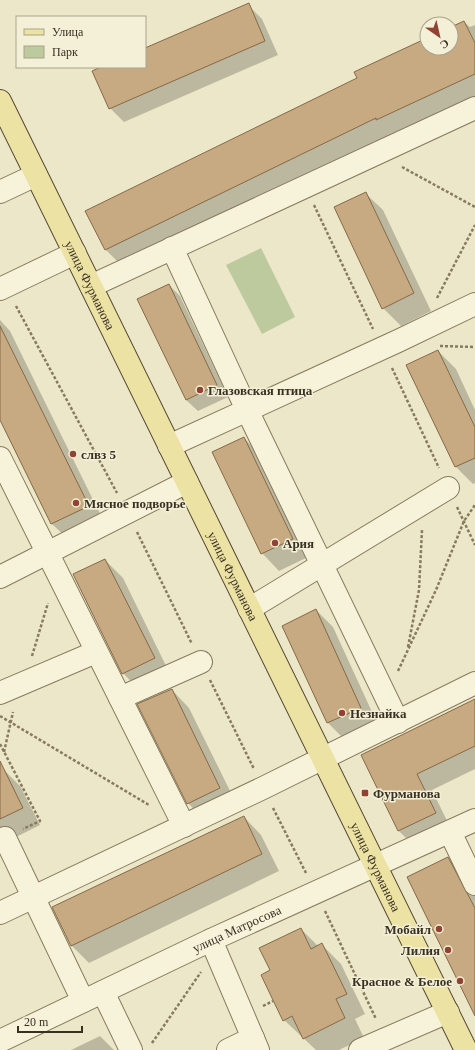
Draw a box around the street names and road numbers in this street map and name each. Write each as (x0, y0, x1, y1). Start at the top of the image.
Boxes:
street label: улица Фурманова (62, 238, 118, 333)
street label: улица Фурманова (204, 529, 261, 623)
street label: улица Фурманова (347, 820, 404, 914)
street label: улица Матросова (190, 902, 284, 956)

